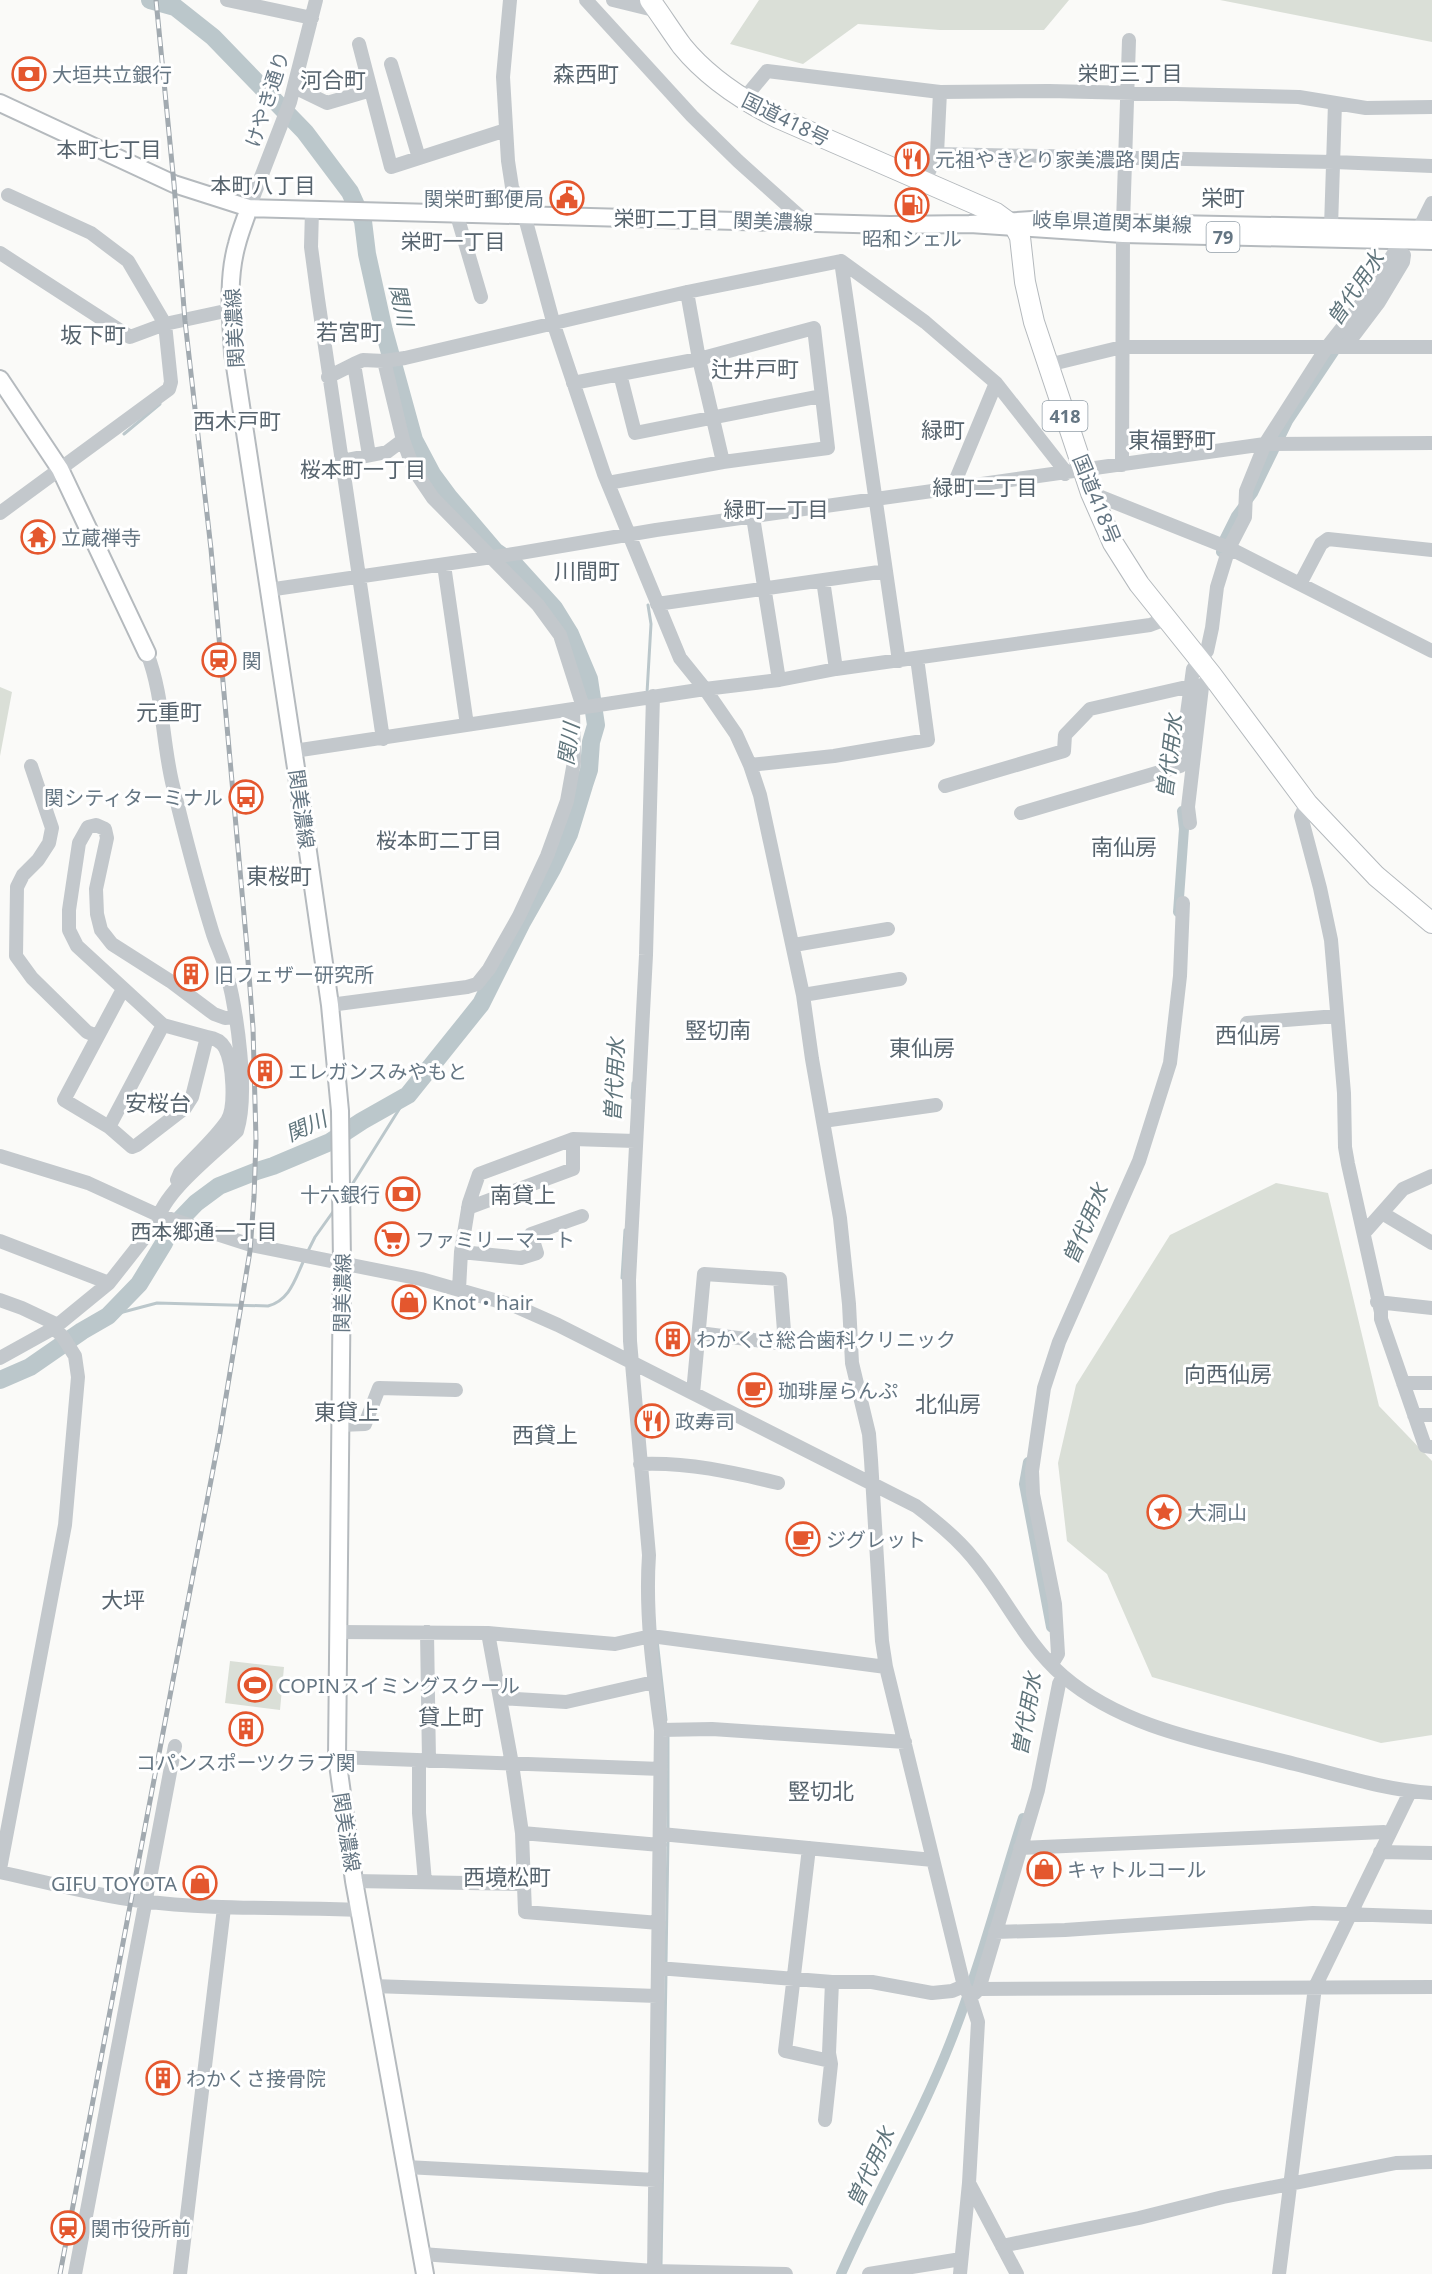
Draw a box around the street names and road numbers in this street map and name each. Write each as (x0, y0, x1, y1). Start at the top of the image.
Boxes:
street label: けやき通り (239, 47, 295, 151)
street label: 国道418号 (738, 86, 834, 152)
street label: 関美濃線 (733, 206, 813, 236)
street label: 岐阜県道関本巣線 (1032, 206, 1192, 238)
road number: 79 (1206, 222, 1240, 252)
street label: 関美濃線 (218, 287, 250, 369)
road number: 418 (1042, 401, 1088, 431)
street label: 国道418号 (1067, 450, 1127, 548)
street label: 関美濃線 (283, 768, 321, 850)
street label: 関美濃線 (328, 1253, 356, 1333)
street label: 関美濃線 (327, 1790, 367, 1874)

